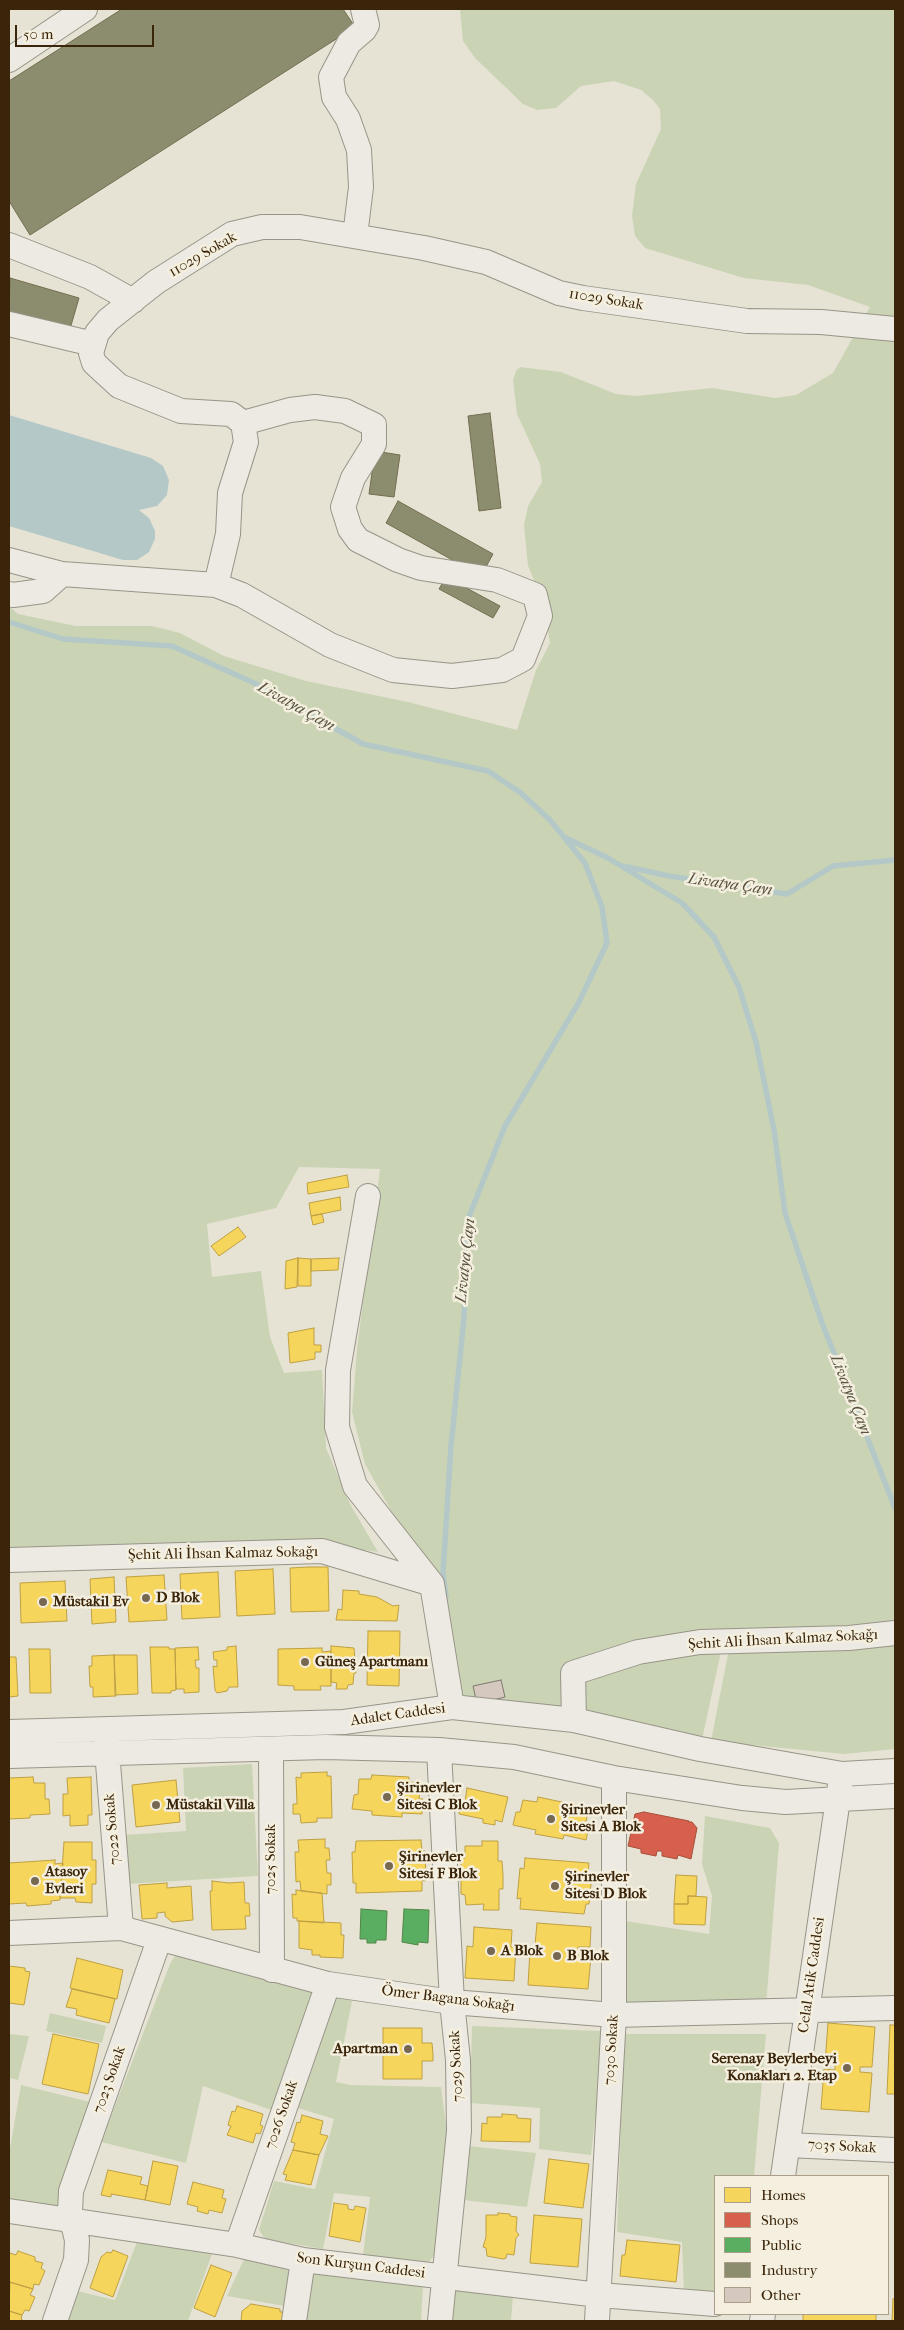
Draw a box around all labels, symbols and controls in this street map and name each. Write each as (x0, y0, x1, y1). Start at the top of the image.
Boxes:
scale bar (18, 15, 156, 47)
text: 50 m (23, 25, 53, 43)
street label: 11029 Sokak (166, 228, 240, 282)
street label: 11029 Sokak (567, 285, 645, 315)
water label: Livatya Çayı (254, 678, 338, 736)
water label: Livatya Çayı (686, 870, 774, 900)
water label: Livatya Çayı (452, 1218, 480, 1304)
water label: Livatya Çayı (825, 1352, 875, 1438)
street label: Şehit Ali İhsan Kalmaz Sokağı (128, 1543, 318, 1565)
place label: D Blok (156, 1589, 200, 1607)
marker: D Blok (140, 1592, 152, 1604)
place label: Müstakil Ev (53, 1593, 129, 1611)
marker: Müstakil Ev (37, 1596, 49, 1608)
street label: Şehit Ali İhsan Kalmaz Sokağı (687, 1626, 879, 1654)
place label: Güneş Apartmanı (315, 1653, 428, 1671)
marker: Güneş Apartmanı (299, 1656, 311, 1668)
street label: Adalet Caddesi (349, 1699, 447, 1731)
place label: Şirinevler Sitesi C Blok (397, 1779, 477, 1814)
marker: Şirinevler Sitesi C Blok (381, 1791, 393, 1803)
street label: 7022 Sokak (101, 1792, 125, 1866)
place label: Müstakil Villa (166, 1796, 255, 1814)
marker: Müstakil Villa (150, 1799, 162, 1811)
place label: Şirinevler Sitesi A Blok (561, 1801, 641, 1836)
marker: Şirinevler Sitesi A Blok (545, 1813, 557, 1825)
street label: 7025 Sokak (262, 1824, 280, 1894)
place label: Şirinevler Sitesi F Blok (399, 1848, 477, 1883)
marker: Şirinevler Sitesi F Blok (383, 1860, 395, 1872)
place label: Atasoy Evleri (45, 1863, 88, 1898)
place label: Şirinevler Sitesi D Blok (565, 1868, 647, 1903)
marker: Atasoy Evleri (29, 1875, 41, 1887)
marker: Şirinevler Sitesi D Blok (549, 1880, 561, 1892)
street label: Celal Atik Caddesi (795, 1916, 829, 2034)
place label: A Blok (501, 1942, 543, 1960)
marker: A Blok (485, 1945, 497, 1957)
place label: B Blok (567, 1947, 609, 1965)
marker: B Blok (551, 1950, 563, 1962)
street label: Ömer Bagana Sokağı (380, 1982, 516, 2016)
street label: 7030 Sokak (601, 2014, 623, 2086)
street label: 7029 Sokak (446, 2030, 468, 2102)
place label: Apartman (333, 2040, 398, 2058)
marker: Apartman (402, 2043, 414, 2055)
street label: 7023 Sokak (90, 2044, 130, 2116)
place label: Serenay Beylerbeyi Konakları 2. Etap (711, 2050, 837, 2085)
marker: Serenay Beylerbeyi Konakları 2. Etap (841, 2062, 853, 2074)
street label: 7026 Sokak (262, 2078, 302, 2152)
street label: 7035 Sokak (807, 2136, 877, 2158)
legend (714, 2175, 889, 2315)
text: Homes (761, 2186, 806, 2204)
text: Shops (761, 2211, 798, 2229)
text: Public (761, 2236, 801, 2254)
street label: Son Kurşun Caddesi (296, 2249, 426, 2283)
text: Industry (761, 2261, 817, 2279)
text: Other (761, 2286, 800, 2304)

